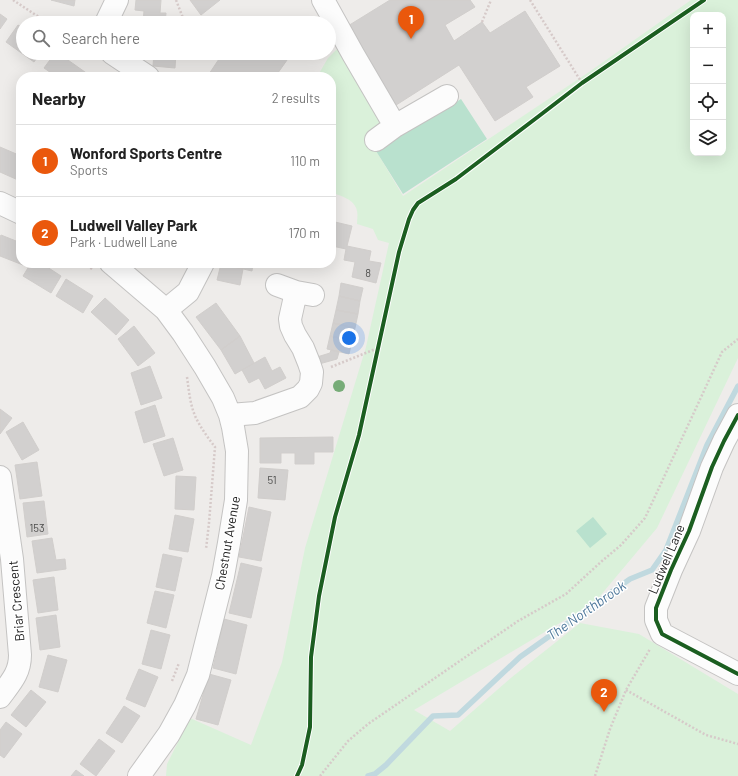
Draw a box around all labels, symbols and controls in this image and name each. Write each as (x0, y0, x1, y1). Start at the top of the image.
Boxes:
pin: 1 (398, 6, 424, 39)
map controls (690, 12, 726, 156)
button: + (690, 12, 726, 48)
search box (16, 16, 336, 60)
icon: search (30, 27, 52, 49)
text: Search here (62, 29, 140, 47)
button: − (690, 48, 726, 84)
button: locate (690, 84, 726, 120)
text: Nearby (32, 88, 86, 108)
text: 2 results (272, 90, 320, 106)
button: layers (690, 120, 726, 156)
text: Wonford Sports Centre (70, 144, 222, 162)
text: 1 (43, 153, 47, 169)
text: 110 m (290, 153, 320, 169)
text: Sports (70, 162, 108, 178)
text: Ludwell Valley Park (70, 216, 198, 234)
text: 2 (41, 225, 49, 241)
text: 170 m (289, 225, 320, 241)
text: Park · Ludwell Lane (70, 234, 177, 250)
house number: 8 (365, 266, 371, 279)
your location (339, 328, 359, 348)
house number: 51 (267, 473, 277, 486)
street label: Chestnut Avenue (211, 495, 243, 591)
house number: 153 (29, 521, 45, 534)
street label: Ludwell Lane (644, 522, 688, 596)
street label: Briar Crescent (4, 560, 28, 642)
water label: The Northbrook (543, 576, 629, 644)
pin: 2 (591, 679, 617, 712)

